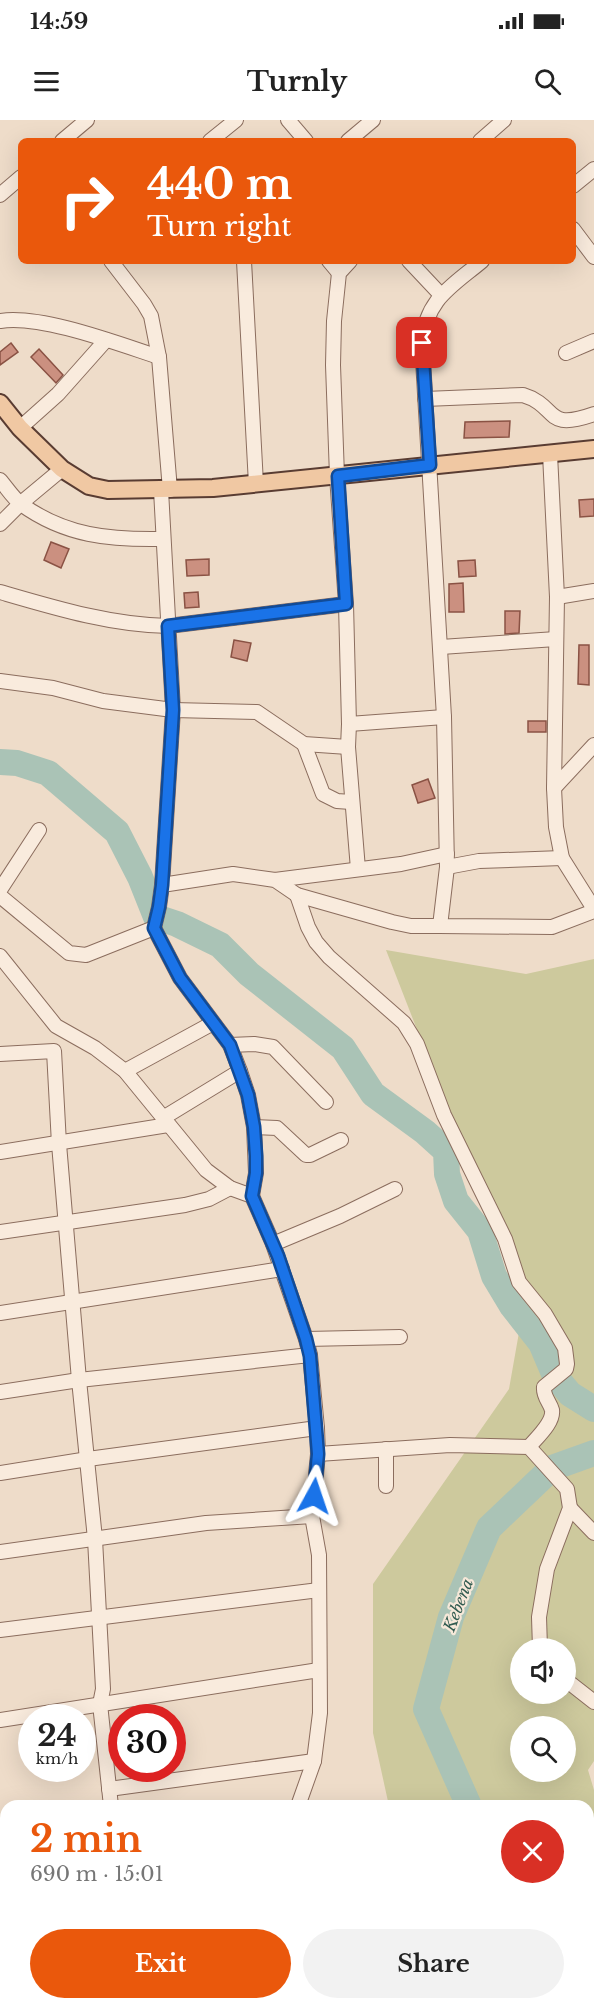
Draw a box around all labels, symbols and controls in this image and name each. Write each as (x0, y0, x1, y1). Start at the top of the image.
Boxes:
text: 14:59 (30, 8, 88, 35)
icon: menu (30, 65, 63, 98)
text: Turnly (247, 65, 347, 98)
icon: search (531, 65, 564, 98)
text: 440 m (147, 158, 292, 210)
icon: right (48, 162, 126, 240)
text: Turn right (147, 210, 291, 243)
pin (396, 317, 447, 368)
icon: arrive (405, 326, 438, 359)
position arrow (282, 1464, 346, 1528)
water label: Kebena (438, 1576, 477, 1635)
map controls (510, 1638, 576, 1782)
button: sound (510, 1638, 576, 1704)
speed limit sign: 30 (108, 1704, 186, 1782)
button: search (510, 1716, 576, 1782)
text: 24 (37, 1717, 77, 1754)
text: km/h (36, 1749, 78, 1768)
text: 2 min (30, 1817, 142, 1862)
button: close (501, 1820, 564, 1883)
text: 690 m · 15:01 (30, 1862, 164, 1886)
button: Exit (30, 1929, 291, 1998)
button: Share (303, 1929, 564, 1998)

